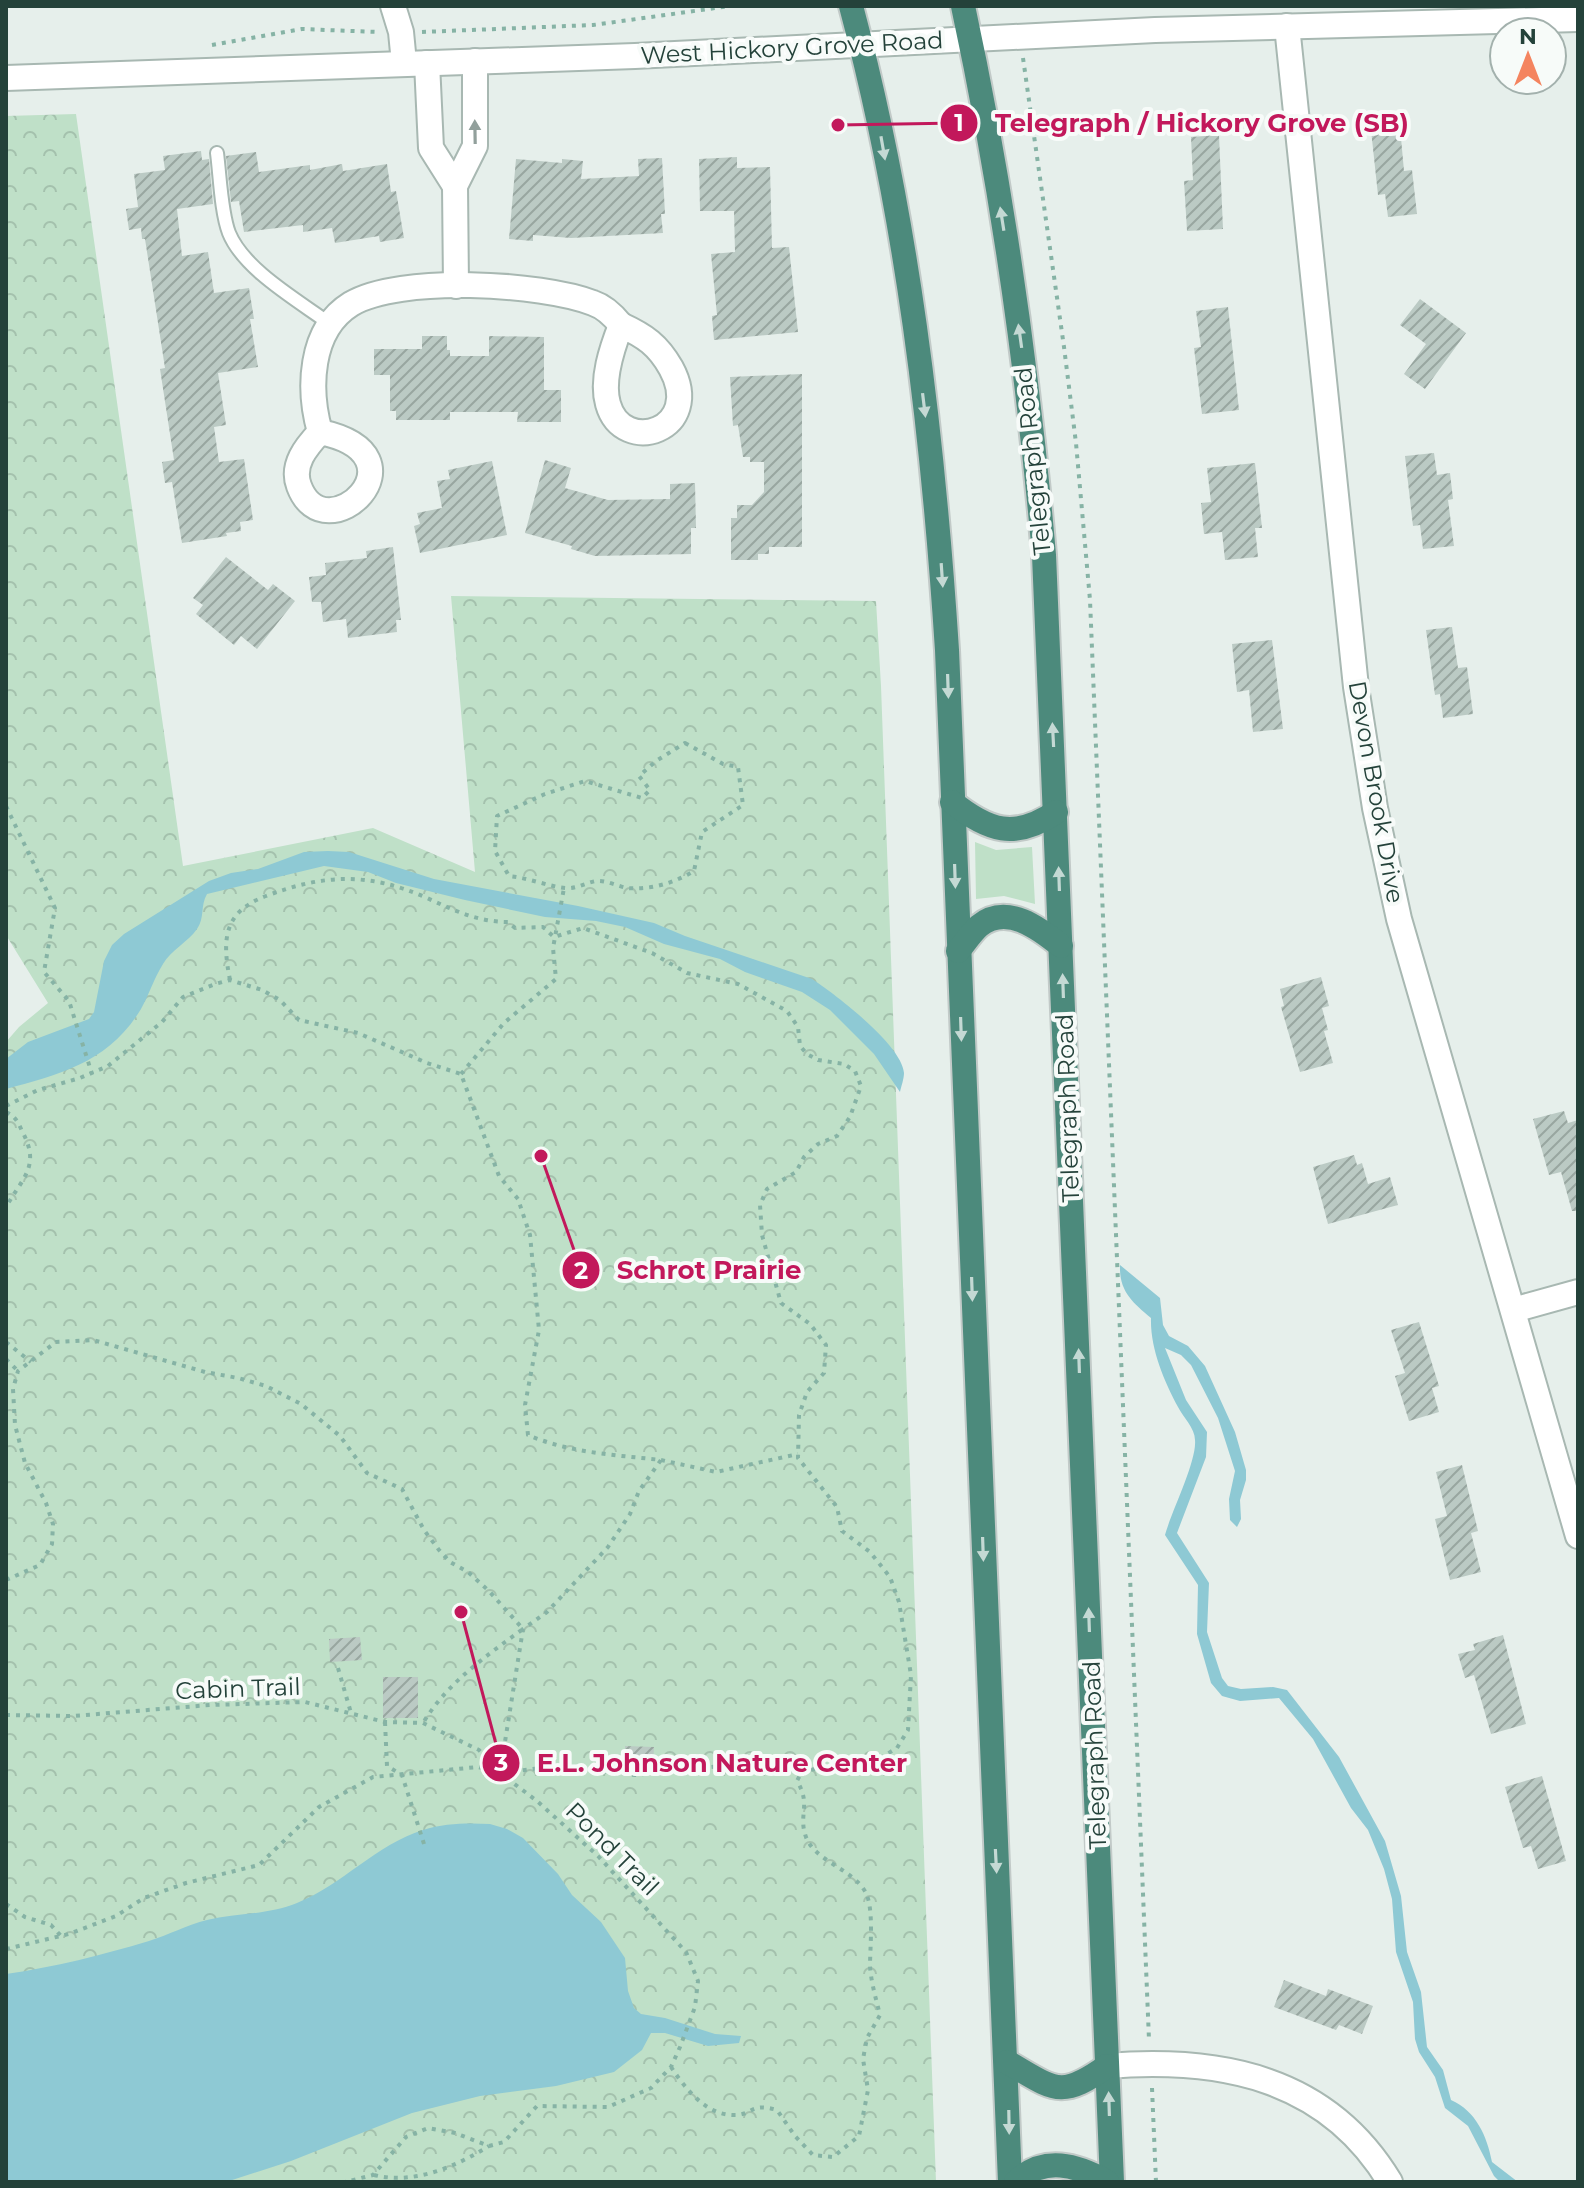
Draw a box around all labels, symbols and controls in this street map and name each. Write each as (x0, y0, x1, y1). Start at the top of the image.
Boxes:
north arrow (1488, 16, 1568, 96)
text: N (1519, 23, 1537, 50)
street label: West Hickory Grove Road (640, 25, 944, 70)
callout: Telegraph / Hickory Grove (SB) (939, 98, 1425, 148)
text: Telegraph / Hickory Grove (SB) (995, 107, 1409, 139)
text: 1 (954, 108, 964, 137)
one-way arrow (469, 119, 481, 144)
one-way arrow (878, 136, 890, 161)
one-way arrow (995, 206, 1008, 231)
one-way arrow (1013, 323, 1026, 348)
street label: Telegraph Road (1008, 366, 1057, 556)
one-way arrow (918, 393, 931, 418)
one-way arrow (936, 563, 949, 588)
one-way arrow (942, 674, 955, 699)
street label: Devon Brook Drive (1343, 678, 1410, 905)
one-way arrow (1046, 722, 1059, 747)
one-way arrow (949, 864, 962, 889)
one-way arrow (1052, 866, 1065, 891)
one-way arrow (1057, 973, 1070, 998)
street label: Telegraph Road (1050, 1013, 1085, 1203)
one-way arrow (955, 1017, 968, 1042)
callout: Schrot Prairie (561, 1245, 817, 1295)
text: Schrot Prairie (617, 1254, 801, 1286)
text: 2 (574, 1256, 588, 1285)
one-way arrow (966, 1277, 979, 1302)
one-way arrow (1072, 1348, 1085, 1373)
one-way arrow (976, 1537, 989, 1562)
one-way arrow (1083, 1607, 1096, 1632)
street label: Telegraph Road (1077, 1660, 1112, 1850)
street label: Cabin Trail (175, 1672, 301, 1705)
callout: E.L. Johnson Nature Center (481, 1738, 923, 1788)
text: E.L. Johnson Nature Center (537, 1747, 907, 1779)
text: 3 (493, 1748, 508, 1777)
street label: Pond Trail (560, 1796, 665, 1901)
one-way arrow (990, 1849, 1003, 1874)
one-way arrow (1102, 2091, 1115, 2116)
one-way arrow (1002, 2110, 1015, 2135)

